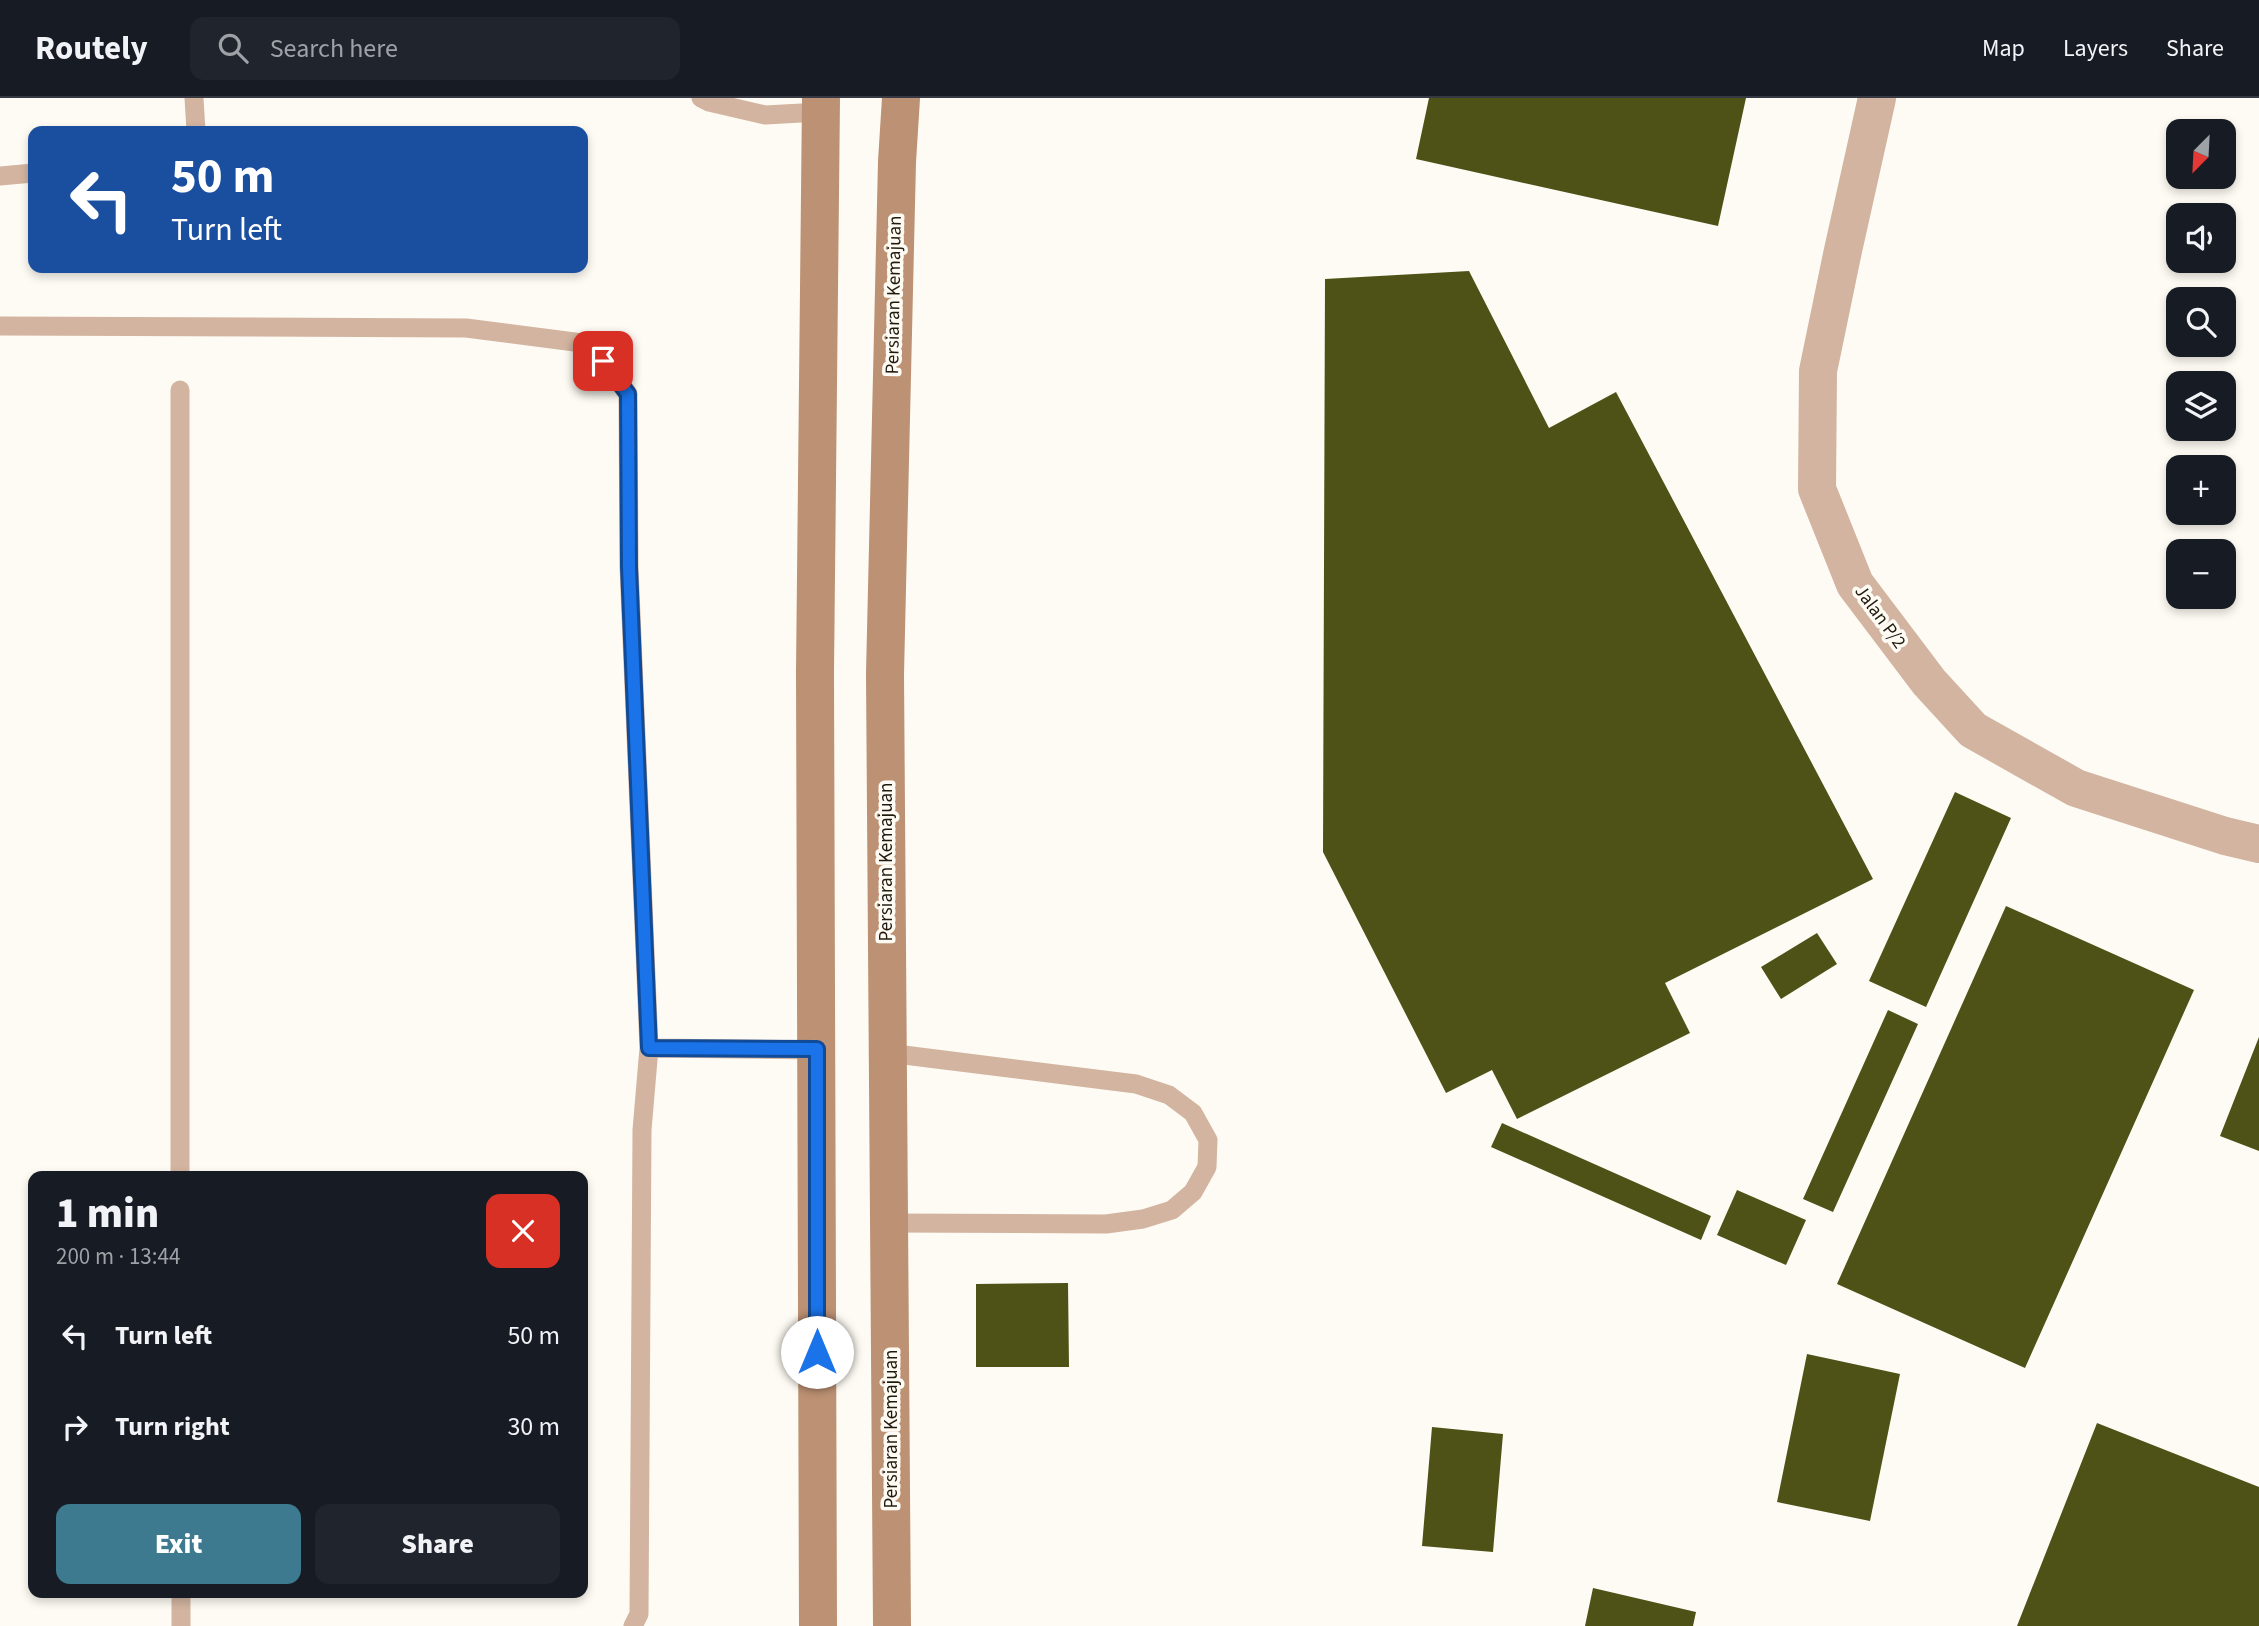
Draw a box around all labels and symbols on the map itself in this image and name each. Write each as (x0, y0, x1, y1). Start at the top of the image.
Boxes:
north arrow (2166, 119, 2236, 189)
street label: Persiaran Kemajuan (879, 215, 909, 375)
pin (573, 331, 633, 391)
street label: Jalan P/2 (1848, 580, 1912, 654)
street label: Persiaran Kemajuan (873, 783, 900, 941)
position arrow (780, 1315, 854, 1389)
street label: Persiaran Kemajuan (878, 1350, 905, 1508)

